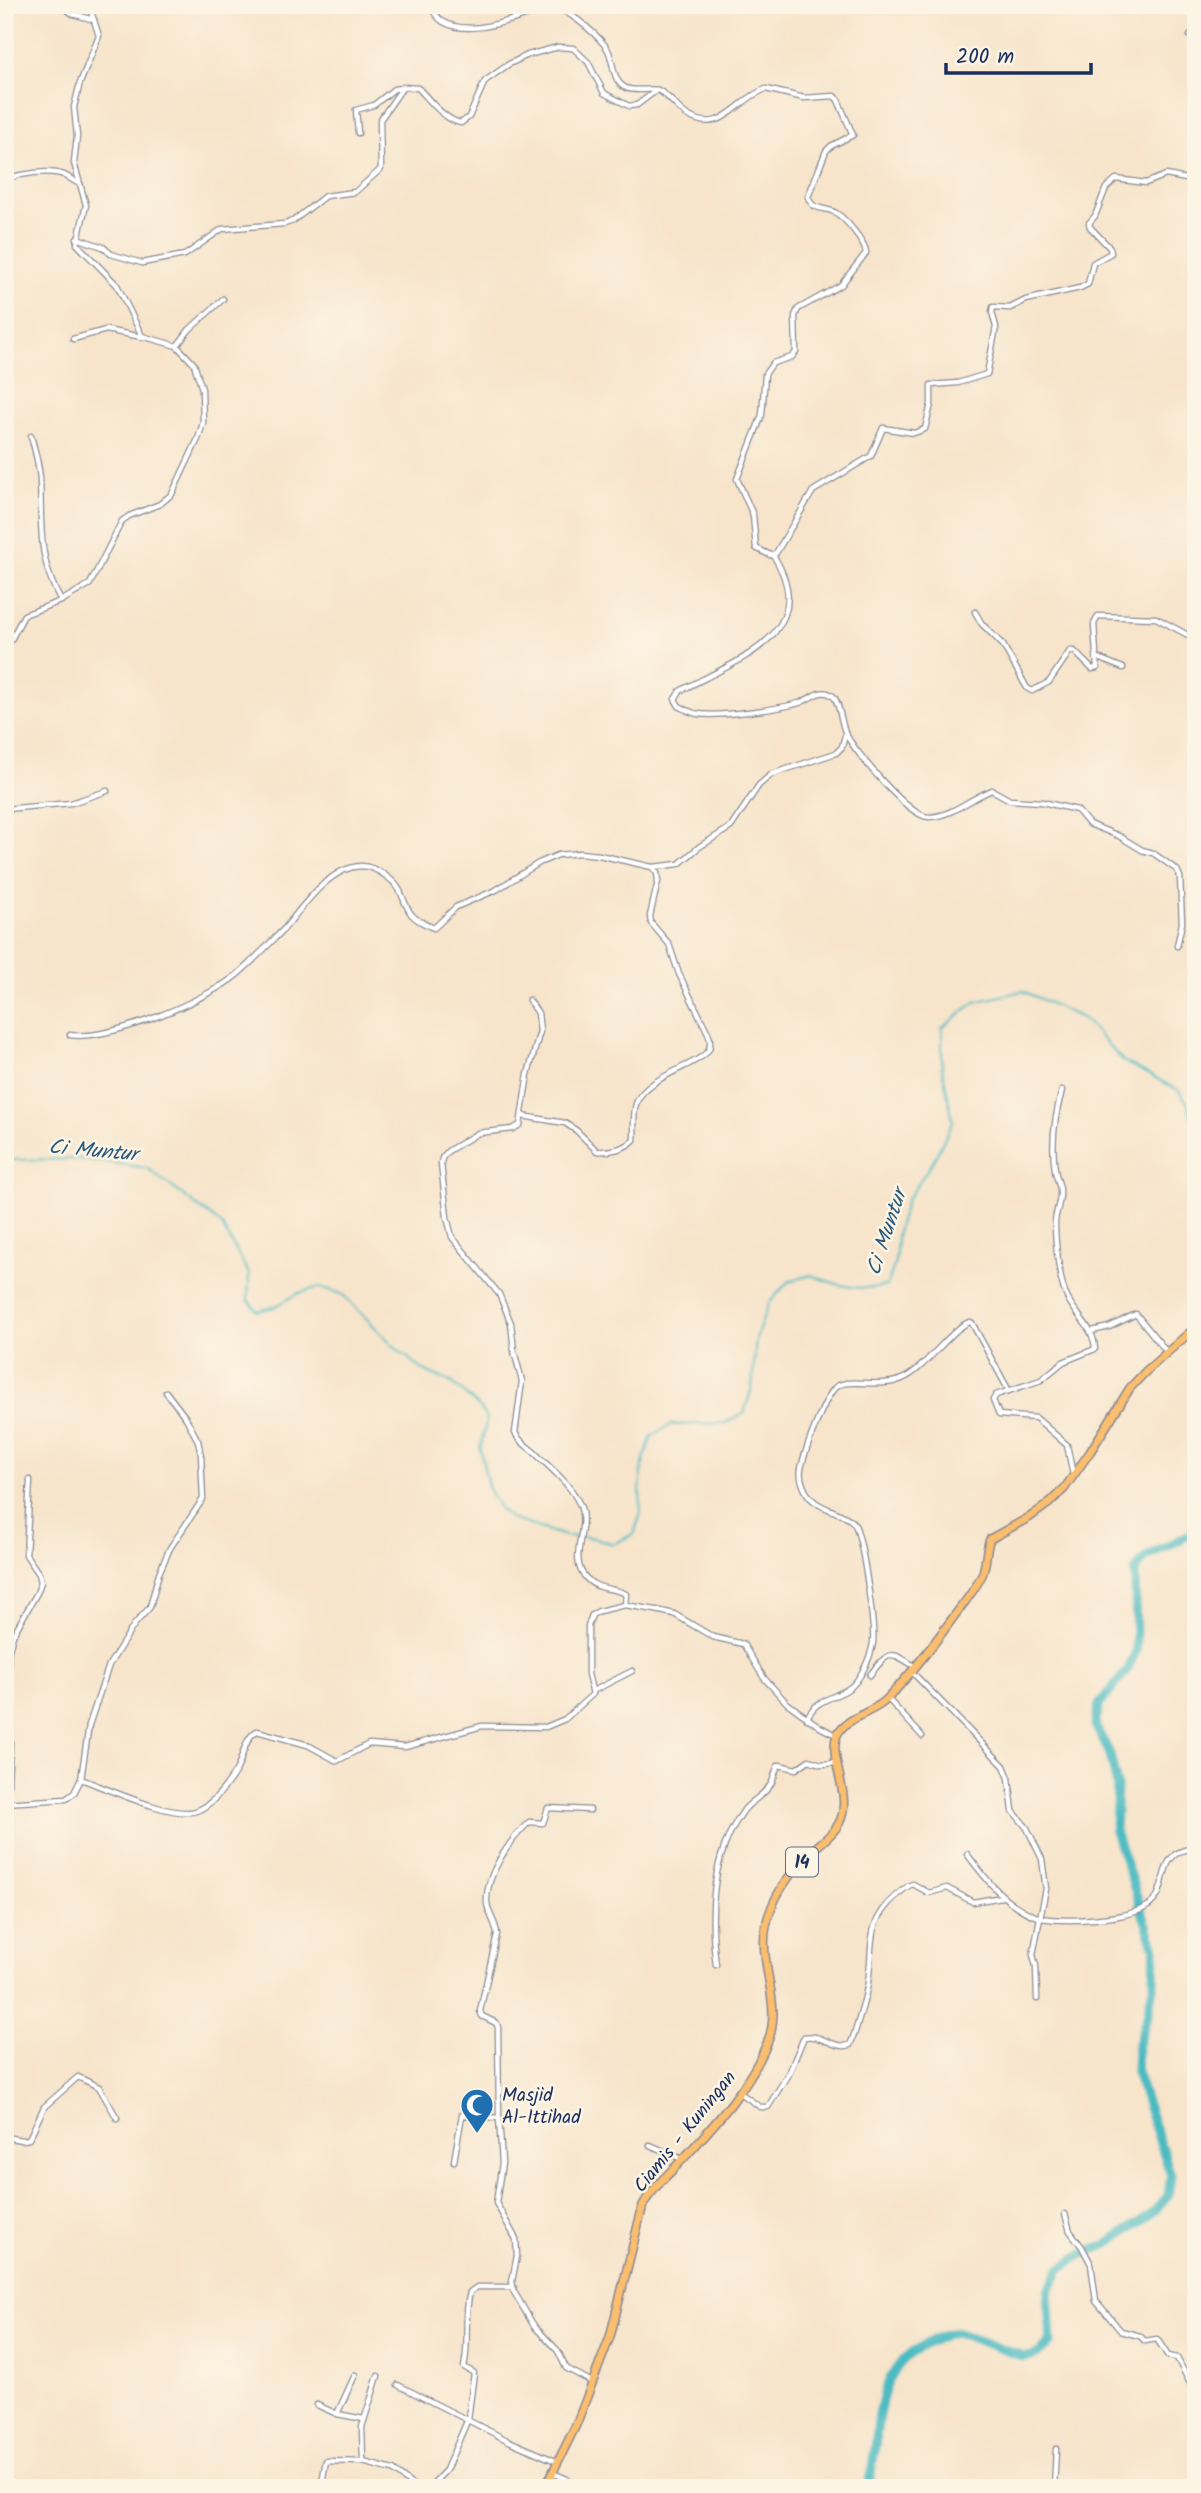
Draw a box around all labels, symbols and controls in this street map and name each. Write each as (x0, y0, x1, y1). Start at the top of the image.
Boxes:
scale bar (946, 32, 1091, 76)
text: 200 m (956, 41, 1014, 74)
water label: Ci Muntur (47, 1131, 143, 1172)
water label: Ci Muntur (858, 1181, 918, 1280)
road number: 14 (786, 1848, 818, 1876)
street label: Ciamis - Kuningan (627, 2065, 744, 2200)
place label: Masjid Al-Ittihad (502, 2081, 581, 2133)
mosque icon: Masjid Al-Ittihad (458, 2086, 496, 2135)

